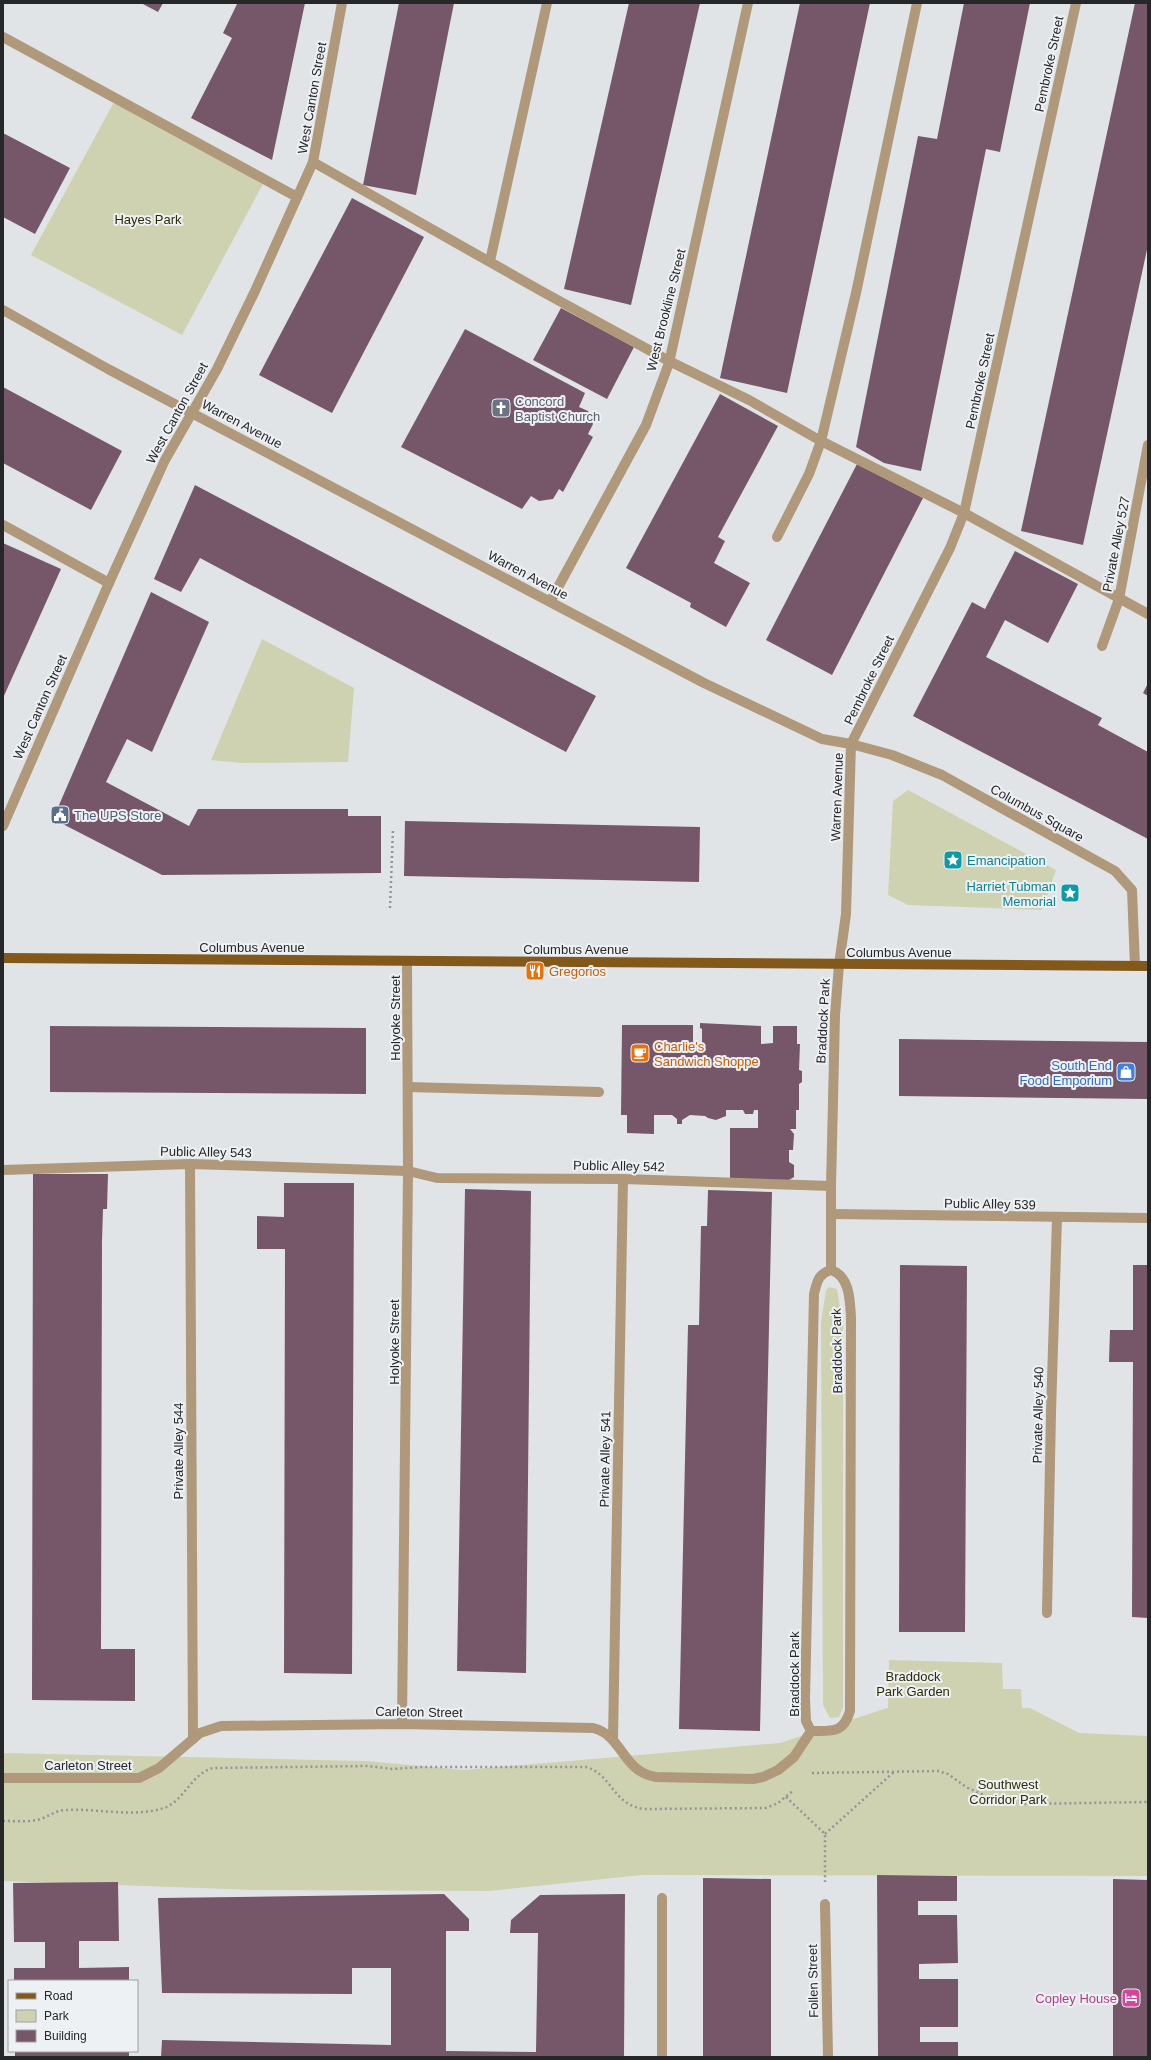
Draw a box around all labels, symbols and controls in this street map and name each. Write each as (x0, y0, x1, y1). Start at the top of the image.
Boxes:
street label: Pembroke Street (1032, 14, 1067, 113)
street label: West Canton Street (295, 41, 329, 155)
park label: Hayes Park (114, 212, 182, 227)
street label: West Brookline Street (644, 247, 689, 373)
street label: Pembroke Street (963, 331, 998, 430)
street label: West Canton Street (143, 360, 211, 466)
place label: Concord Baptist Church (515, 394, 600, 424)
street label: Warren Avenue (199, 397, 285, 451)
church icon: Concord Baptist Church (490, 397, 512, 419)
street label: Private Alley 527 (1099, 495, 1133, 593)
street label: Warren Avenue (485, 548, 571, 602)
street label: Pembroke Street (841, 633, 897, 727)
street label: West Canton Street (10, 652, 70, 762)
street label: Warren Avenue (828, 752, 846, 842)
street label: Columbus Square (988, 781, 1086, 845)
public building icon: The UPS Store (49, 804, 71, 826)
place label: The UPS Store (74, 808, 161, 823)
place icon: Emancipation (942, 849, 964, 871)
place label: Emancipation (967, 853, 1046, 868)
place label: Harriet Tubman Memorial (966, 879, 1056, 909)
place icon: Harriet Tubman Memorial (1059, 882, 1081, 904)
street label: Columbus Avenue (199, 940, 305, 955)
street label: Columbus Avenue (523, 942, 629, 957)
street label: Columbus Avenue (846, 945, 952, 960)
restaurant icon: Gregorios (524, 960, 546, 982)
place label: Gregorios (549, 964, 607, 979)
street label: Holyoke Street (388, 975, 403, 1061)
street label: Braddock Park (813, 978, 833, 1064)
place label: Charlie's Sandwich Shoppe (654, 1039, 759, 1069)
cafe icon: Charlie's Sandwich Shoppe (629, 1042, 651, 1064)
place label: South End Food Emporium (1020, 1058, 1112, 1088)
shop icon: South End Food Emporium (1115, 1061, 1137, 1083)
street label: Public Alley 543 (160, 1144, 252, 1160)
street label: Public Alley 542 (573, 1158, 665, 1174)
street label: Public Alley 539 (944, 1196, 1036, 1212)
street label: Holyoke Street (387, 1299, 402, 1385)
street label: Braddock Park (829, 1308, 845, 1394)
street label: Private Alley 540 (1030, 1366, 1046, 1464)
street label: Private Alley 544 (171, 1403, 186, 1499)
street label: Private Alley 541 (597, 1410, 613, 1508)
street label: Braddock Park (787, 1631, 802, 1717)
park label: Braddock Park Garden (876, 1669, 950, 1699)
street label: Carleton Street (375, 1704, 463, 1720)
street label: Carleton Street (44, 1758, 132, 1773)
park label: Southwest Corridor Park (969, 1777, 1047, 1807)
street label: Follen Street (805, 1944, 821, 2018)
legend (8, 1980, 138, 2052)
hotel icon: Copley House (1120, 1987, 1142, 2009)
text: Road (44, 1989, 73, 2003)
place label: Copley House (1035, 1991, 1117, 2006)
text: Park (44, 2009, 70, 2023)
text: Building (44, 2029, 87, 2043)

